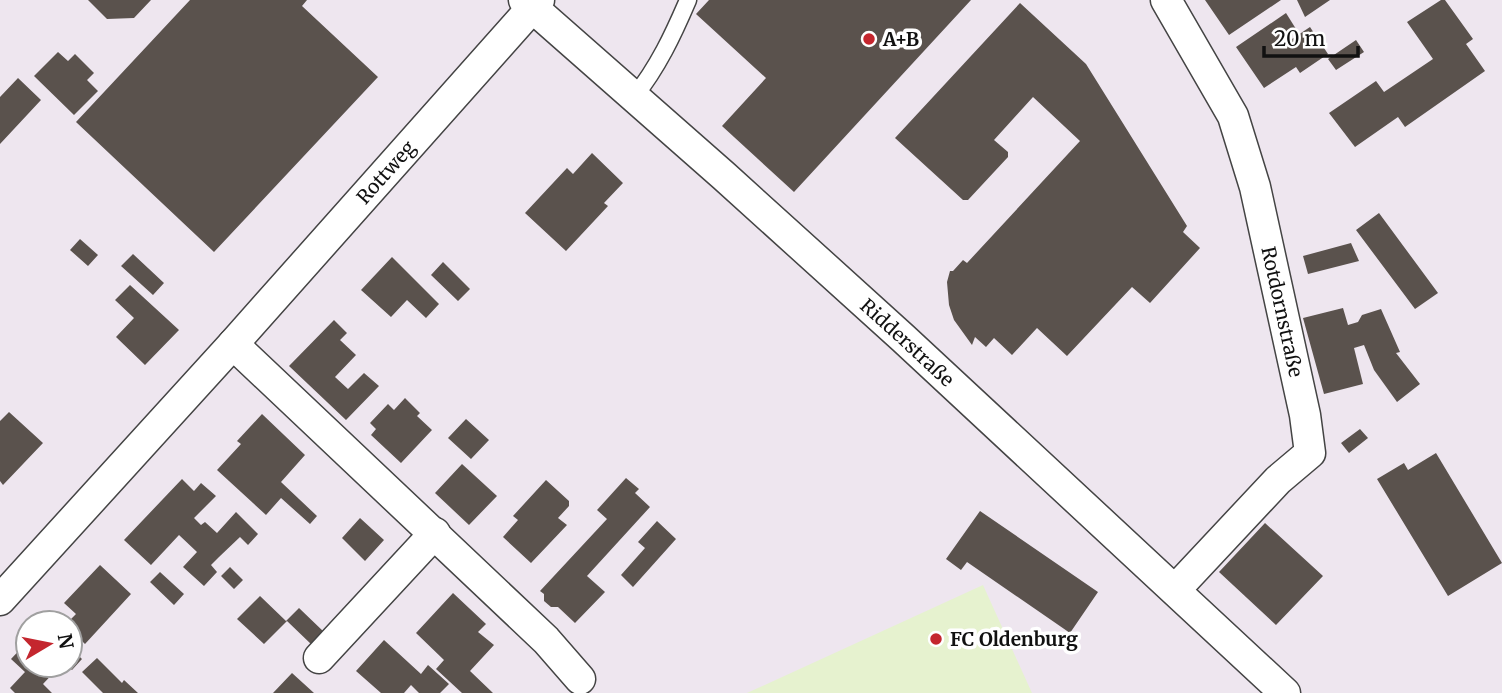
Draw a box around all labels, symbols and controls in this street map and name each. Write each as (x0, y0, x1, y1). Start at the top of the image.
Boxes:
scale bar (1264, 14, 1358, 58)
text: 20 m (1274, 25, 1326, 52)
place label: A+B (882, 27, 919, 51)
marker: A+B (861, 31, 877, 47)
street label: Rottweg (351, 135, 421, 209)
street label: Rotdornstraße (1256, 244, 1308, 379)
street label: Ridderstraße (856, 293, 959, 391)
north arrow (14, 609, 84, 679)
place label: FC Oldenburg (950, 627, 1078, 651)
marker: FC Oldenburg (928, 631, 944, 647)
text: N (53, 632, 79, 651)

